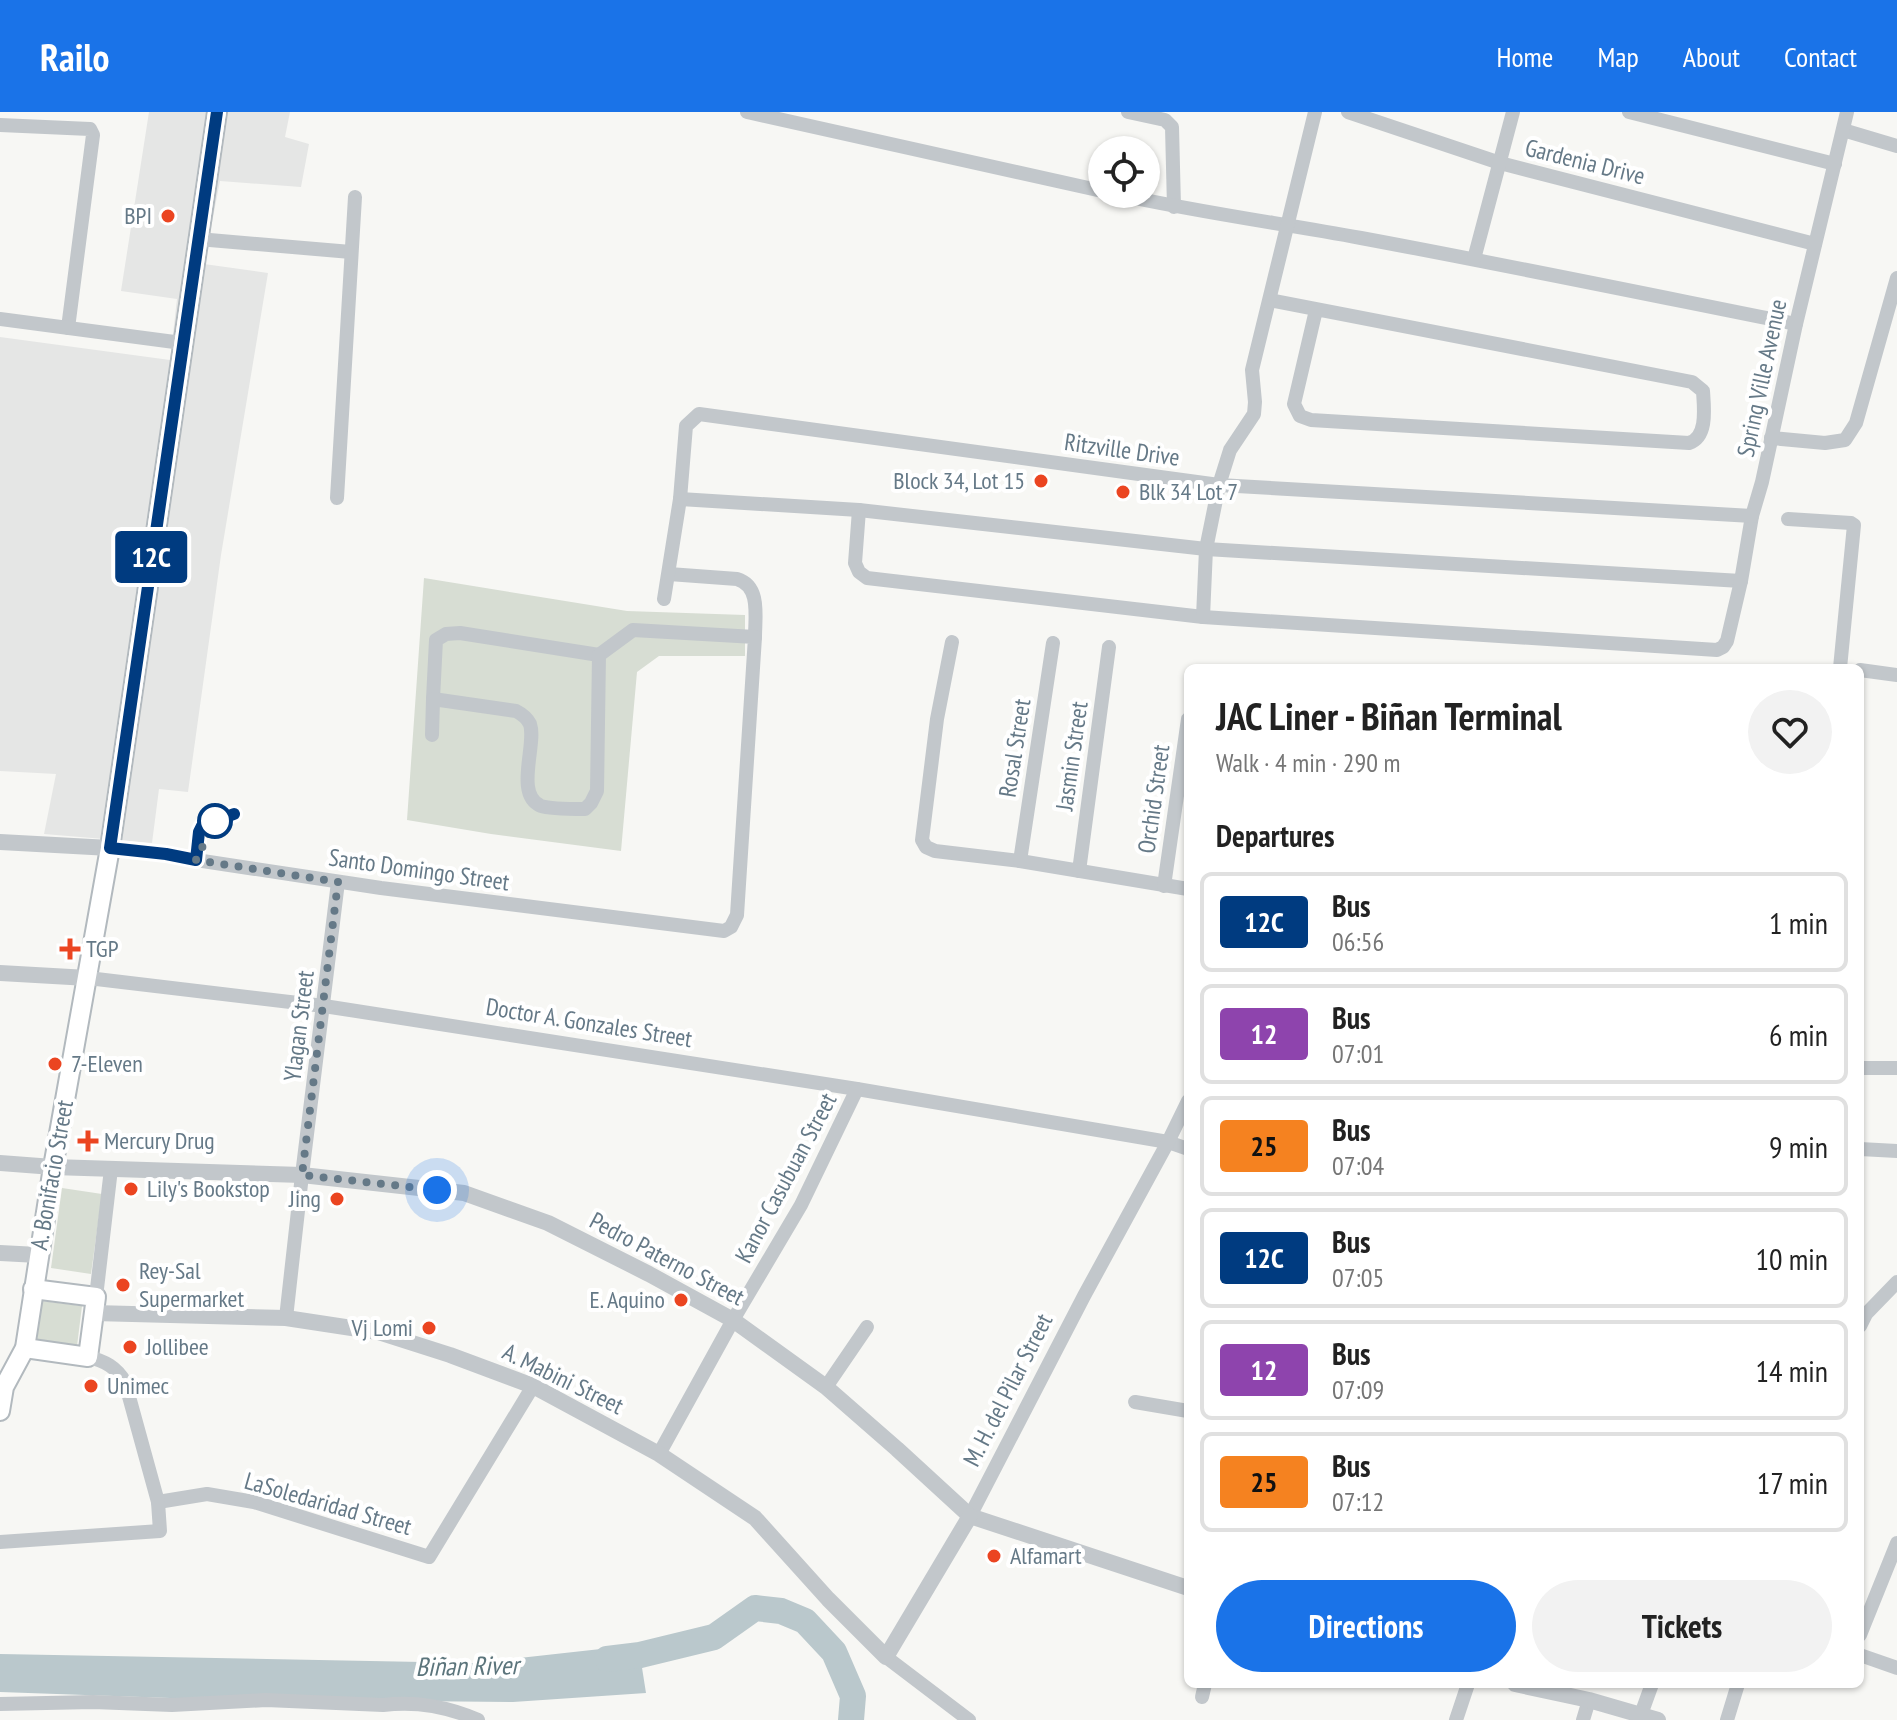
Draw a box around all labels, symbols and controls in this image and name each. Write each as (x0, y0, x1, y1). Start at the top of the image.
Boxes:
text: Railo (40, 32, 110, 81)
text: Home (1497, 38, 1553, 75)
text: Map (1597, 38, 1639, 75)
text: About (1683, 38, 1740, 75)
text: Contact (1784, 38, 1857, 75)
street label: Gardenia Drive (1522, 132, 1648, 191)
map controls (1088, 136, 1160, 208)
button: locate (1088, 136, 1160, 208)
place label: BPI (124, 200, 152, 231)
marker: BPI (159, 207, 177, 225)
street label: Spring Ville Avenue (1730, 296, 1793, 460)
street label: Ritzville Drive (1062, 426, 1182, 473)
place label: Block 34, Lot 15 (893, 465, 1025, 496)
marker: Block 34, Lot 15 (1032, 472, 1050, 490)
place label: Blk 34 Lot 7 (1139, 476, 1238, 507)
marker: Blk 34 Lot 7 (1114, 483, 1132, 501)
line badge: 12C (105, 531, 197, 583)
text: 12C (131, 538, 171, 575)
button: heart (1748, 690, 1832, 774)
text: JAC Liner - Biñan Terminal (1216, 691, 1562, 740)
street label: Rosal Street (991, 696, 1038, 799)
street label: Jasmin Street (1048, 699, 1095, 813)
street label: Orchid Street (1131, 742, 1177, 855)
text: Walk · 4 min · 290 m (1216, 746, 1400, 779)
unlabelled marker (198, 804, 232, 838)
text: Departures (1216, 816, 1334, 855)
street label: Santo Domingo Street (327, 841, 512, 898)
text: Bus (1332, 886, 1371, 925)
text: 12C (1244, 903, 1284, 940)
text: 1 min (1769, 903, 1828, 942)
text: 06:56 (1332, 925, 1384, 958)
place label: TGP (86, 933, 119, 964)
marker: TGP (61, 940, 79, 958)
street label: Ylagan Street (276, 968, 321, 1083)
street label: Doctor A. Gonzales Street (484, 991, 695, 1054)
text: Bus (1332, 998, 1371, 1037)
text: 12 (1251, 1015, 1277, 1052)
text: 6 min (1769, 1015, 1828, 1054)
text: 07:01 (1332, 1037, 1384, 1070)
place label: 7-Eleven (71, 1048, 143, 1079)
marker: 7-Eleven (46, 1055, 64, 1073)
street label: Kanor Casubuan Street (728, 1087, 844, 1268)
street label: A. Bonifacio Street (23, 1097, 80, 1252)
text: Bus (1332, 1110, 1371, 1149)
place label: Mercury Drug (104, 1125, 215, 1156)
text: 25 (1251, 1127, 1277, 1164)
text: 9 min (1769, 1127, 1828, 1166)
marker: Mercury Drug (79, 1132, 97, 1150)
text: 07:04 (1332, 1149, 1384, 1182)
your location (417, 1170, 457, 1210)
place label: Lily's Bookstop (147, 1173, 270, 1204)
marker: Lily's Bookstop (122, 1180, 140, 1198)
place label: Jing (288, 1183, 321, 1214)
marker: Jing (328, 1190, 346, 1208)
street label: Pedro Paterno Street (585, 1205, 750, 1313)
text: Bus (1332, 1222, 1371, 1261)
text: 12C (1244, 1239, 1284, 1276)
text: 10 min (1755, 1239, 1828, 1278)
place label: Rey-Sal Supermarket (139, 1255, 244, 1314)
text: 07:05 (1332, 1261, 1384, 1294)
marker: Rey-Sal Supermarket (114, 1276, 132, 1294)
place label: E. Aquino (590, 1284, 665, 1315)
marker: E. Aquino (672, 1291, 690, 1309)
street label: M. H. del Pilar Street (956, 1308, 1060, 1471)
place label: Vj Lomi (351, 1312, 413, 1343)
marker: Vj Lomi (420, 1319, 438, 1337)
place label: Jollibee (145, 1331, 209, 1362)
text: Bus (1332, 1334, 1371, 1373)
street label: A. Mabini Street (498, 1336, 629, 1421)
marker: Jollibee (121, 1338, 139, 1356)
text: 12 (1251, 1351, 1277, 1388)
text: 14 min (1755, 1351, 1828, 1390)
place label: Unimec (107, 1370, 170, 1401)
text: 07:09 (1332, 1373, 1384, 1406)
marker: Unimec (82, 1377, 100, 1395)
text: Bus (1332, 1446, 1371, 1485)
text: 25 (1251, 1463, 1277, 1500)
text: 17 min (1757, 1463, 1828, 1502)
street label: LaSoledaridad Street (241, 1465, 416, 1542)
text: 07:12 (1332, 1485, 1384, 1518)
place label: Alfamart (1010, 1540, 1082, 1571)
marker: Alfamart (985, 1547, 1003, 1565)
button: Directions (1216, 1580, 1516, 1672)
button: Tickets (1532, 1580, 1832, 1672)
water label: Biñan River (415, 1648, 522, 1683)

